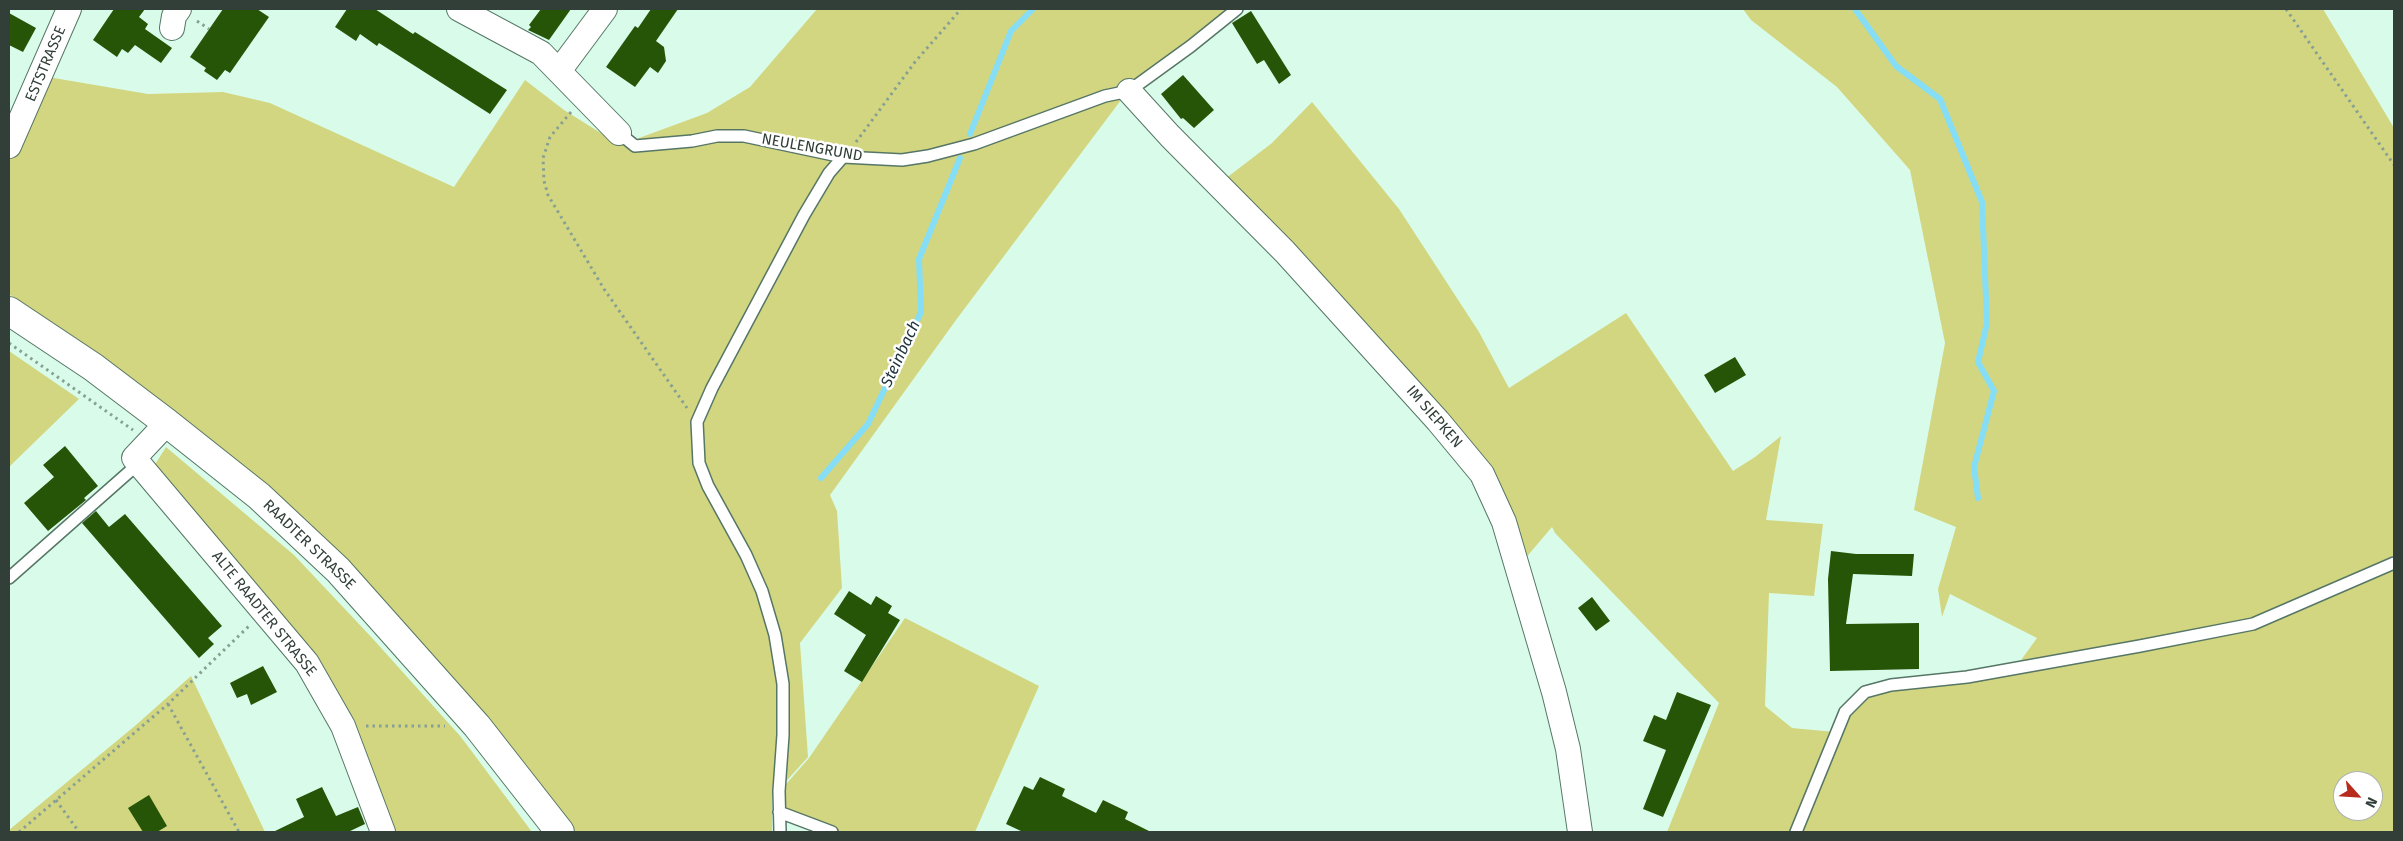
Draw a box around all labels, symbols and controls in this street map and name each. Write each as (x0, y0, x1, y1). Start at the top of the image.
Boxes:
street label: ESTSTRASSE (22, 23, 70, 105)
street label: NEULENGRUND (760, 130, 864, 166)
water label: Steinbach (877, 318, 925, 390)
street label: IM SIEPKEN (1402, 382, 1466, 452)
street label: RAADTER STRASSE (259, 496, 359, 594)
street label: ALTE RAADTER STRASSE (208, 548, 320, 680)
north arrow (2333, 771, 2383, 821)
text: N (2361, 794, 2381, 810)

